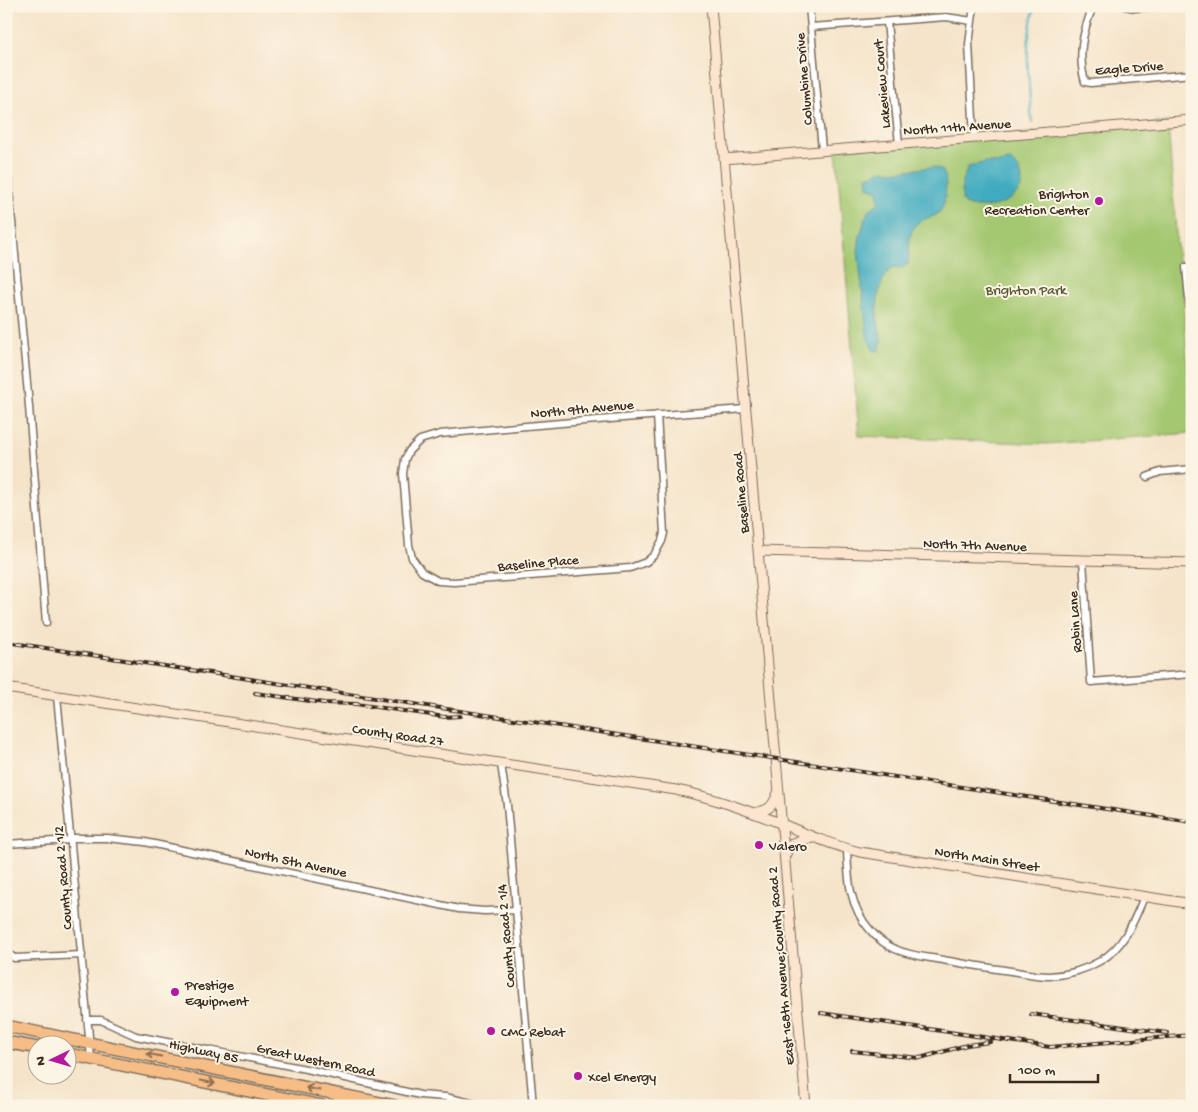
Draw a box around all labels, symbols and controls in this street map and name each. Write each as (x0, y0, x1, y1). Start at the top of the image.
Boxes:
street label: Columbine Drive (793, 31, 818, 126)
street label: Lakeview Court (871, 37, 896, 129)
street label: Eagle Drive (1094, 59, 1165, 80)
street label: North 11th Avenue (903, 116, 1012, 141)
place label: Brighton Recreation Center (984, 187, 1090, 220)
marker: Brighton Recreation Center (1093, 195, 1105, 207)
park label: Brighton Park (985, 283, 1068, 300)
street label: North 9th Avenue (530, 397, 635, 423)
street label: Baseline Road (730, 450, 755, 535)
street label: North 7th Avenue (923, 536, 1028, 557)
street label: Baseline Place (496, 552, 580, 577)
street label: Robin Lane (1066, 590, 1087, 653)
street label: County Road 27 (351, 722, 445, 751)
street label: County Road 2 1/2 (51, 825, 77, 930)
marker: Valero (753, 839, 765, 851)
place label: Valero (768, 839, 807, 856)
street label: North 5th Avenue (243, 844, 349, 883)
street label: North Main Street (933, 844, 1041, 877)
street label: East 168th Avenue;County Road 2 (765, 866, 800, 1066)
street label: County Road 2 1/4 (494, 883, 520, 988)
place label: Prestige Equipment (184, 978, 249, 1011)
marker: Prestige Equipment (169, 986, 181, 998)
marker: CMC Rebat (485, 1025, 497, 1037)
place label: CMC Rebat (501, 1025, 566, 1042)
north arrow (28, 1034, 78, 1084)
street label: Highway 85 (167, 1037, 240, 1068)
street label: Great Western Road (255, 1041, 378, 1083)
one-way arrow (147, 1050, 163, 1060)
scale bar (1010, 1052, 1098, 1084)
text: N (33, 1056, 50, 1066)
text: 100 m (1017, 1062, 1056, 1080)
marker: Xcel Energy (572, 1070, 584, 1082)
place label: Xcel Energy (587, 1070, 656, 1087)
one-way arrow (199, 1078, 215, 1087)
one-way arrow (306, 1083, 322, 1093)

